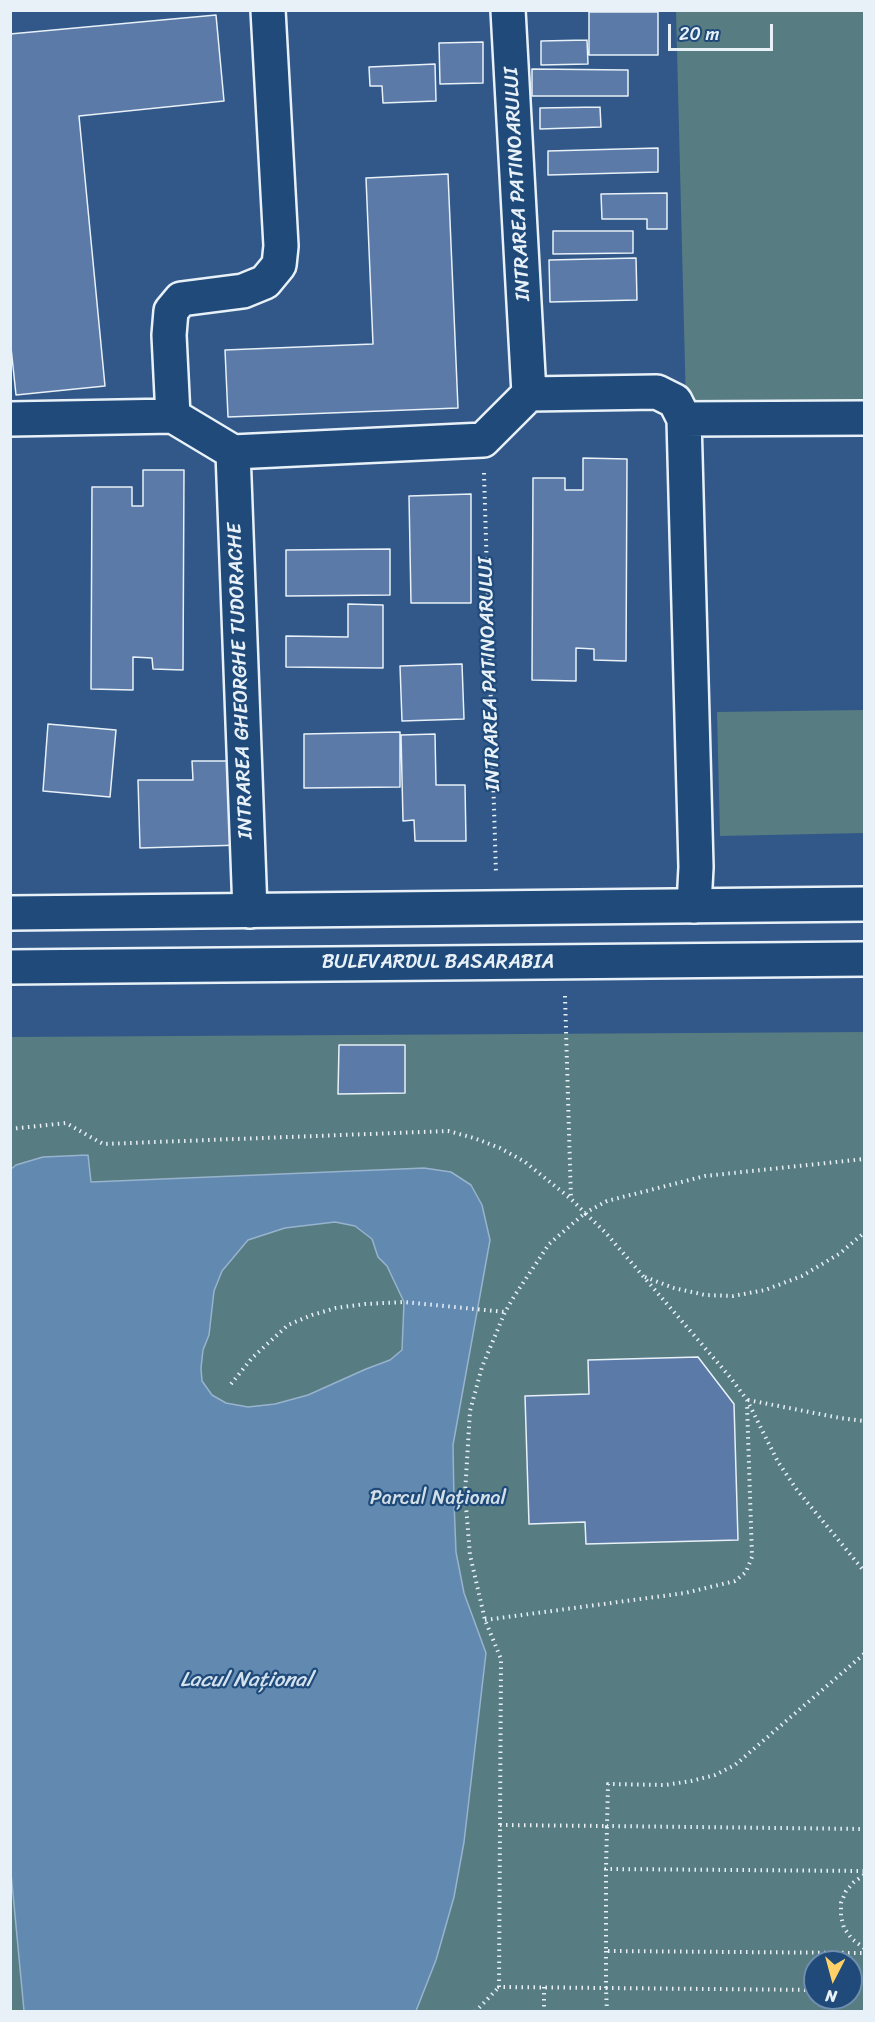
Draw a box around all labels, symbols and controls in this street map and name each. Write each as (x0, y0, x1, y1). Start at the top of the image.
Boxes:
scale bar (671, 12, 776, 50)
text: 20 m (679, 18, 719, 50)
street label: INTRAREA PATINOARULUI (500, 66, 536, 302)
street label: INTRAREA GHEORGHE TUDORACHE (223, 523, 259, 839)
street label: INTRAREA PATINOARULUI (474, 556, 506, 792)
street label: BULEVARDUL BASARABIA (322, 951, 554, 975)
park label: Parcul Național (370, 1487, 506, 1511)
water label: Lacul Național (180, 1668, 312, 1694)
north arrow (803, 1950, 863, 2010)
text: N (824, 1981, 838, 2011)

